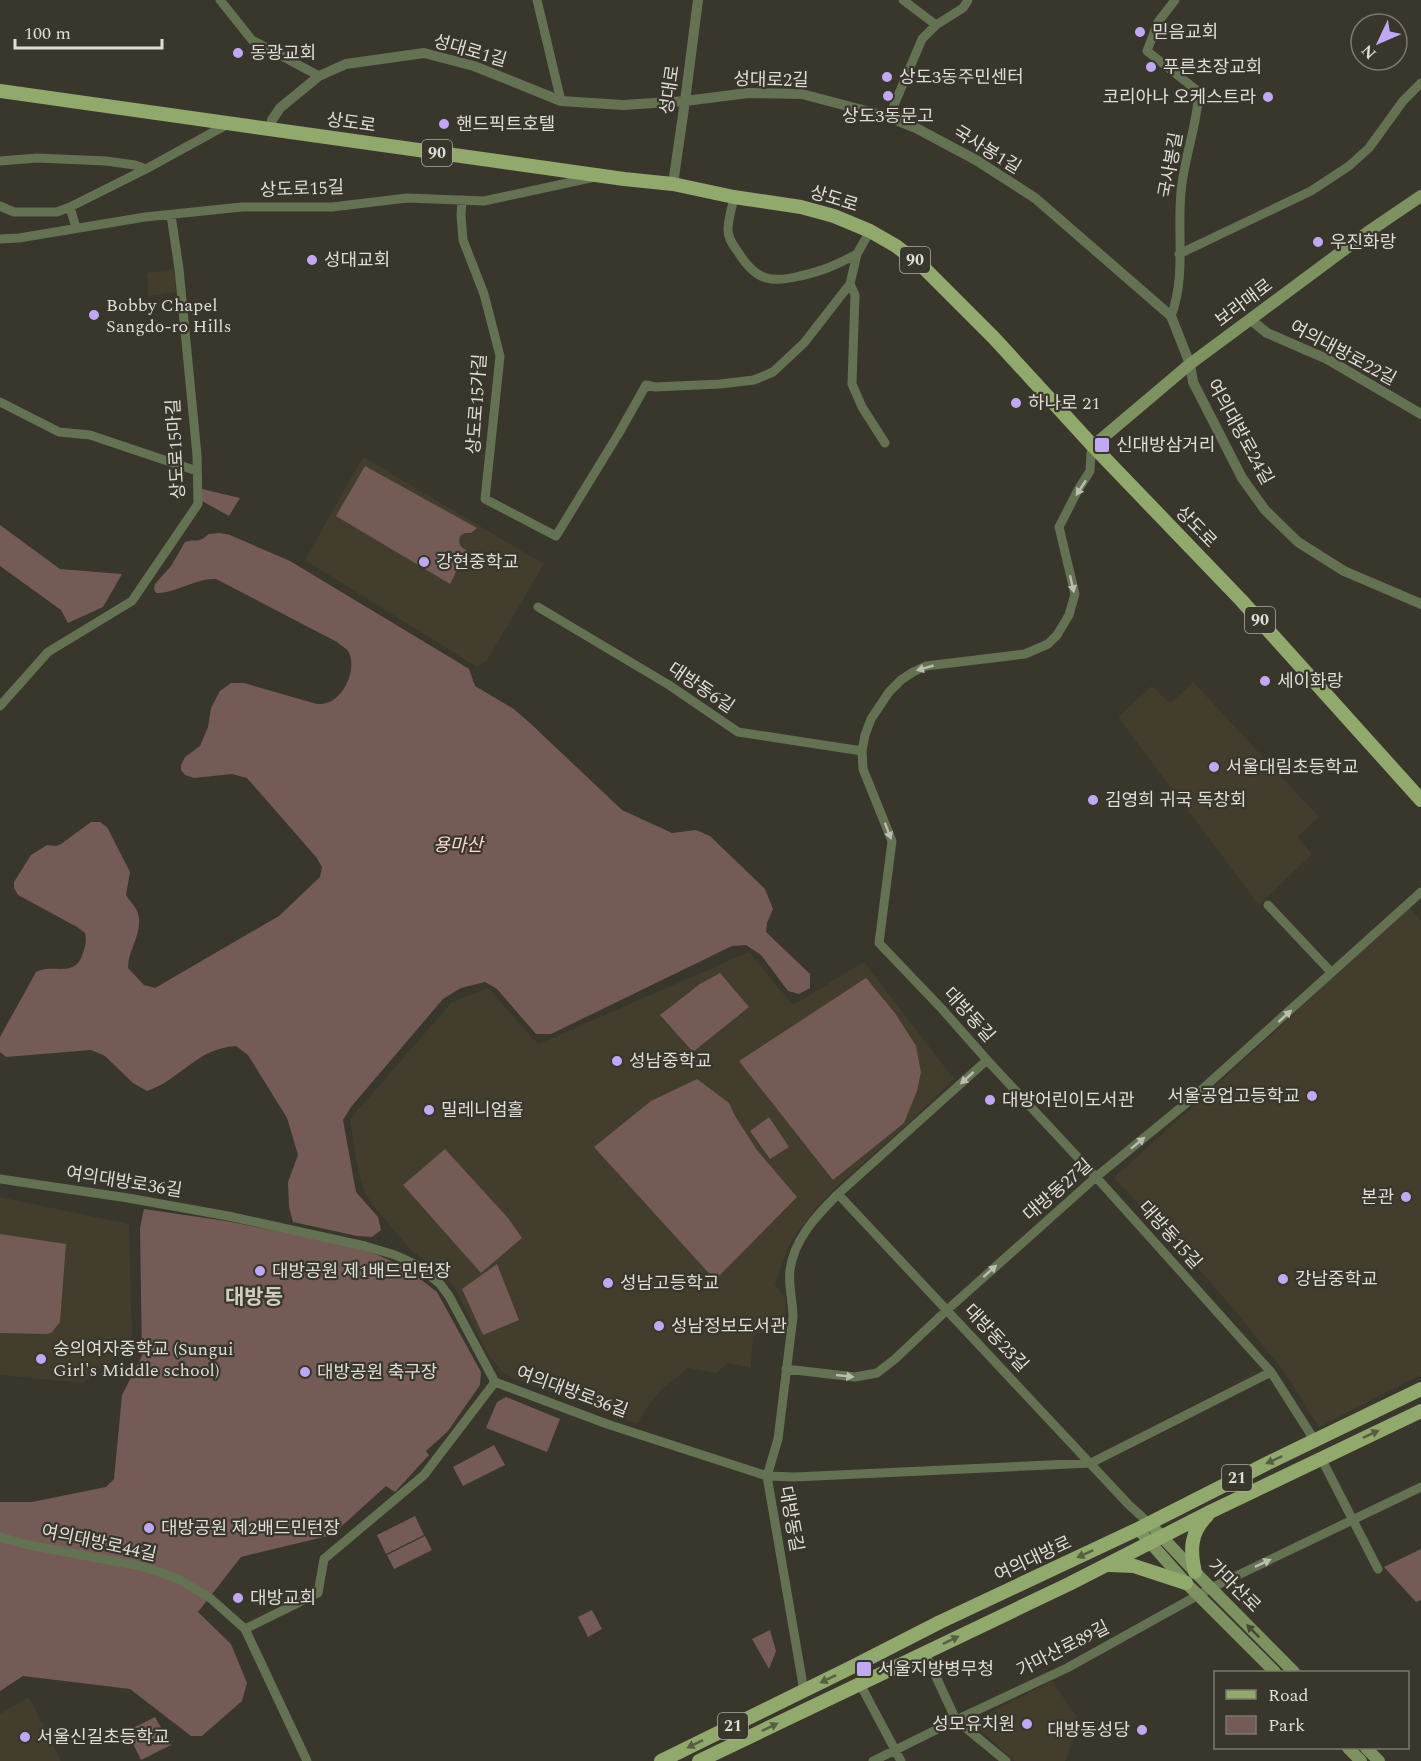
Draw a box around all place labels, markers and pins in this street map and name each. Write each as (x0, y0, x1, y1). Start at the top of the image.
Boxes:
place label: 믿음교회 (1152, 19, 1218, 46)
marker: 믿음교회 (1133, 25, 1147, 39)
place label: 동광교회 (250, 40, 316, 67)
marker: 동광교회 (231, 46, 245, 60)
place label: 푸른초장교회 (1163, 54, 1262, 81)
marker: 푸른초장교회 (1144, 60, 1158, 74)
place label: 상도3동주민센터 (899, 64, 1024, 91)
marker: 상도3동주민센터 (880, 70, 894, 84)
place label: 코리아나 오케스트라 (1102, 84, 1256, 111)
marker: 상도3동문고 (881, 89, 895, 103)
marker: 코리아나 오케스트라 (1261, 90, 1275, 104)
place label: 상도3동문고 (842, 103, 934, 130)
place label: 핸드픽트호텔 (456, 111, 555, 138)
marker: 핸드픽트호텔 (437, 117, 451, 131)
place label: 우진화랑 (1330, 229, 1396, 256)
marker: 우진화랑 (1311, 235, 1325, 249)
place label: 성대교회 (324, 247, 390, 274)
marker: 성대교회 (305, 253, 319, 267)
place label: Bobby Chapel Sangdo-ro Hills (106, 292, 231, 340)
marker: Bobby Chapel Sangdo-ro Hills (87, 308, 101, 322)
place label: 하나로 21 (1028, 390, 1100, 417)
marker: 하나로 21 (1009, 396, 1023, 410)
place label: 신대방삼거리 (1116, 432, 1215, 459)
marker: 신대방삼거리 (1093, 436, 1111, 454)
place label: 강현중학교 (436, 549, 519, 576)
marker: 강현중학교 (417, 555, 431, 569)
place label: 세이화랑 (1277, 668, 1343, 695)
marker: 세이화랑 (1258, 674, 1272, 688)
place label: 서울대림초등학교 (1226, 754, 1358, 781)
marker: 서울대림초등학교 (1207, 760, 1221, 774)
place label: 김영희 귀국 독창회 (1105, 787, 1246, 814)
marker: 김영희 귀국 독창회 (1086, 793, 1100, 807)
place label: 성남중학교 (629, 1048, 712, 1075)
marker: 성남중학교 (610, 1054, 624, 1068)
place label: 서울공업고등학교 (1168, 1083, 1300, 1110)
place label: 대방어린이도서관 (1002, 1087, 1135, 1114)
marker: 서울공업고등학교 (1305, 1089, 1319, 1103)
marker: 대방어린이도서관 (983, 1093, 997, 1107)
place label: 밀레니엄홀 (441, 1097, 524, 1124)
marker: 밀레니엄홀 (422, 1103, 436, 1117)
place label: 본관 (1361, 1184, 1394, 1211)
marker: 본관 (1399, 1190, 1413, 1204)
place label: 대방공원 제1배드민턴장 (272, 1258, 451, 1285)
marker: 대방공원 제1배드민턴장 (253, 1264, 267, 1278)
place label: 강남중학교 (1295, 1266, 1378, 1293)
place label: 성남고등학교 (620, 1270, 719, 1297)
marker: 강남중학교 (1276, 1272, 1290, 1286)
marker: 성남고등학교 (601, 1276, 615, 1290)
place label: 성남정보도서관 (671, 1313, 787, 1340)
marker: 성남정보도서관 (652, 1319, 666, 1333)
place label: 숭의여자중학교 (Sungui Girl's Middle school) (53, 1336, 234, 1384)
marker: 숭의여자중학교 (Sungui Girl's Middle school) (34, 1352, 48, 1366)
place label: 대방공원 축구장 (317, 1359, 437, 1386)
marker: 대방공원 축구장 (298, 1365, 312, 1379)
place label: 대방공원 제2배드민턴장 (161, 1515, 340, 1542)
marker: 대방공원 제2배드민턴장 (142, 1521, 156, 1535)
place label: 대방교회 (250, 1585, 316, 1612)
marker: 대방교회 (231, 1591, 245, 1605)
place label: 서울지방병무청 (878, 1656, 994, 1683)
marker: 서울지방병무청 (855, 1660, 873, 1678)
place label: 성모유치원 (932, 1711, 1015, 1738)
marker: 성모유치원 (1020, 1717, 1034, 1731)
place label: 대방동성당 (1047, 1717, 1130, 1744)
marker: 대방동성당 (1135, 1723, 1149, 1737)
place label: 서울신길초등학교 (37, 1724, 169, 1751)
marker: 서울신길초등학교 (18, 1730, 32, 1744)

